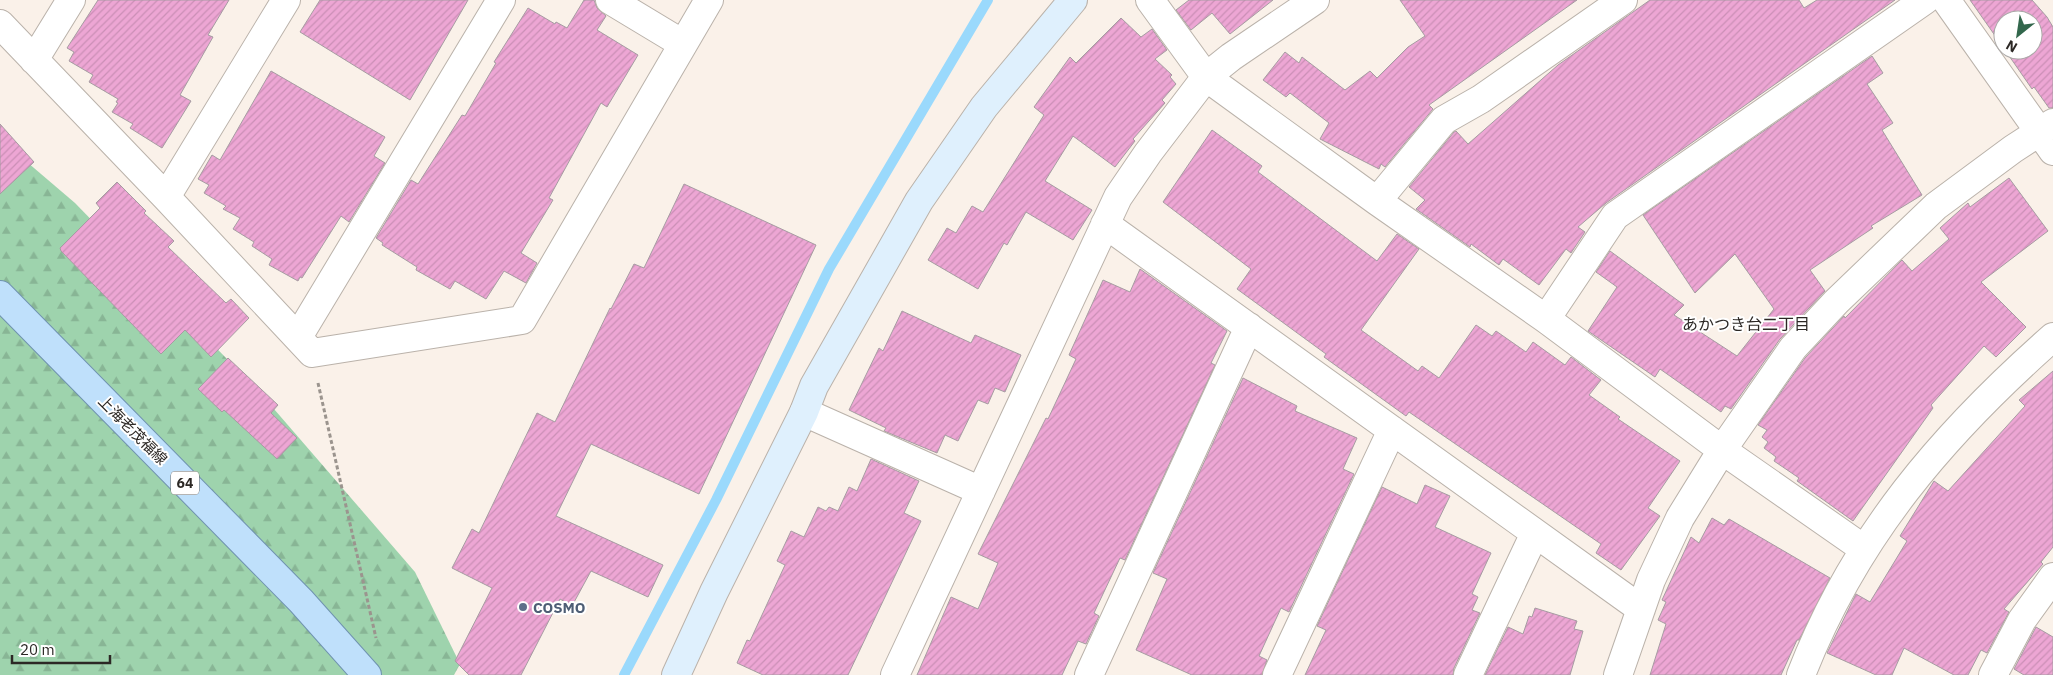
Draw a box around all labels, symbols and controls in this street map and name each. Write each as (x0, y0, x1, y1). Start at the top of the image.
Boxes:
north arrow (1993, 10, 2043, 60)
text: N (2003, 36, 2020, 57)
district label: あかつき台二丁目 (1682, 314, 1810, 334)
street label: 上海老茂福線 (94, 391, 172, 469)
road number: 64 (171, 472, 199, 494)
place label: COSMO (533, 598, 586, 617)
marker: COSMO (517, 601, 529, 613)
scale bar (12, 632, 110, 664)
text: 20 m (20, 640, 55, 659)

